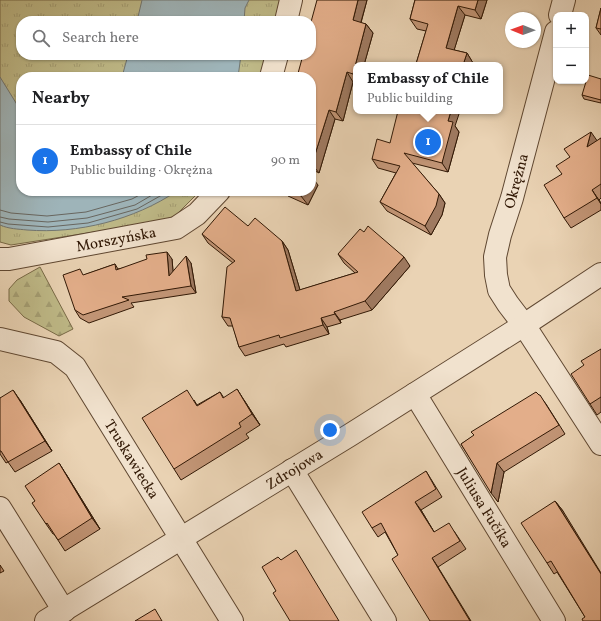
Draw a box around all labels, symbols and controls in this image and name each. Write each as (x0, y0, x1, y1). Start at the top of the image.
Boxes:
north arrow (505, 12, 541, 48)
map controls (553, 12, 589, 84)
button: + (553, 12, 589, 48)
search box (16, 16, 316, 60)
icon: search (30, 27, 52, 49)
text: Search here (62, 28, 139, 49)
button: − (553, 48, 589, 84)
popup (353, 62, 503, 114)
text: Embassy of Chile (367, 69, 489, 90)
text: Nearby (32, 87, 90, 110)
text: Public building (367, 90, 453, 108)
pin: 1 (415, 127, 441, 157)
text: Embassy of Chile (70, 141, 192, 162)
street label: Okrężna (500, 151, 535, 211)
text: 1 (42, 152, 48, 170)
text: 90 m (271, 152, 300, 170)
text: Public building · Okrężna (70, 162, 213, 180)
street label: Morszyńska (75, 223, 158, 258)
street label: Truskawiecka (98, 416, 163, 504)
your location (320, 420, 340, 440)
street label: Zdrojowa (262, 445, 328, 496)
street label: Juliusa Fučíka (450, 464, 516, 553)

